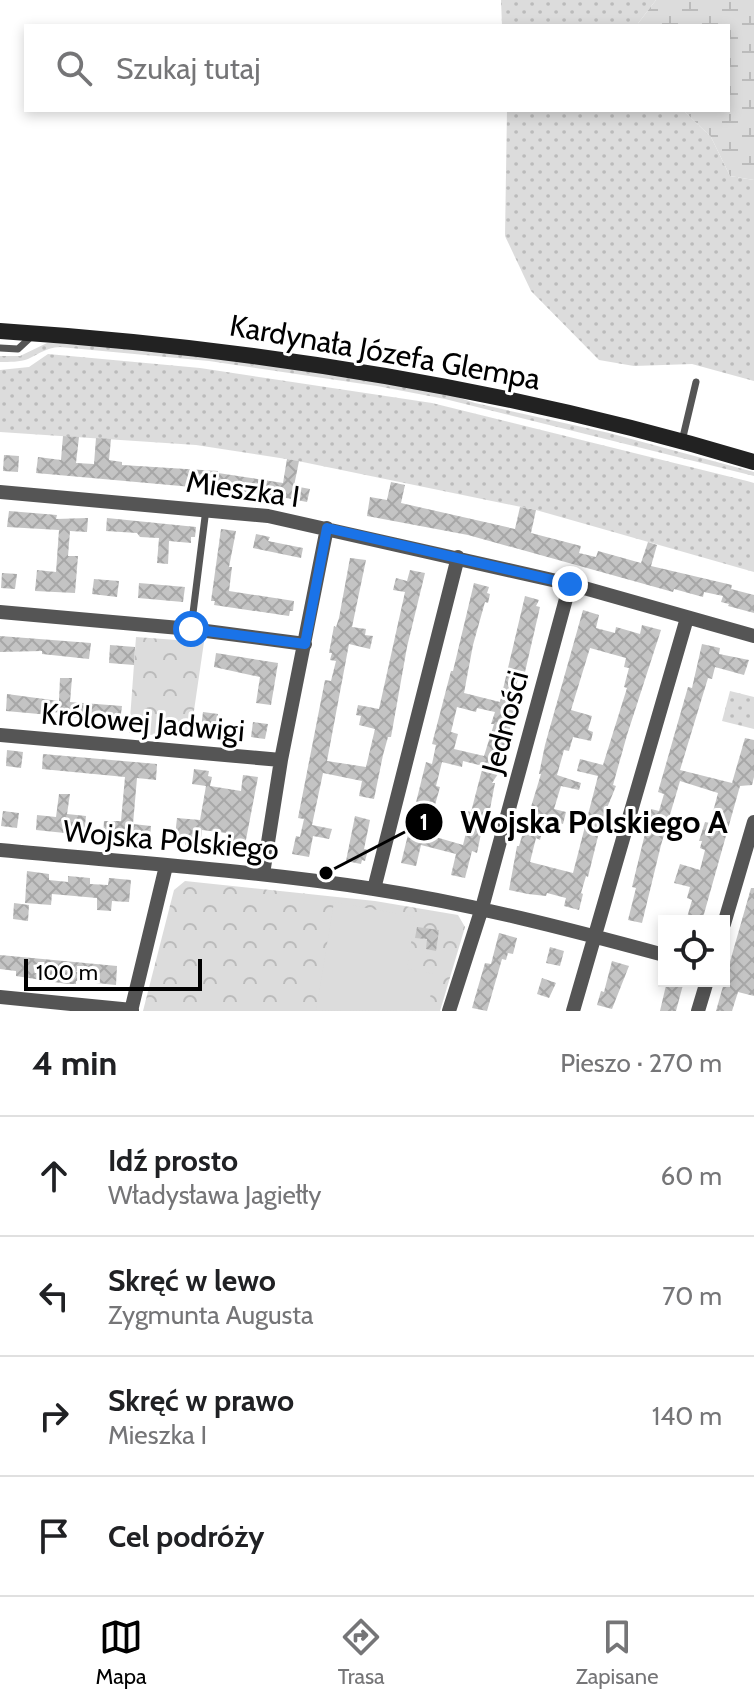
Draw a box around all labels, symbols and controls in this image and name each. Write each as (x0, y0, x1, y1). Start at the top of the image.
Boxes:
search box (24, 24, 730, 112)
icon: search (52, 46, 96, 90)
text: Szukaj tutaj (116, 50, 261, 87)
street label: Kardynała Józefa Glempa (227, 306, 544, 398)
street label: Mieszka I (184, 463, 302, 515)
route end (552, 566, 588, 602)
route start (173, 611, 209, 647)
street label: Jedności (473, 667, 536, 778)
street label: Królowej Jadwigi (40, 695, 246, 749)
callout: Wojska Polskiego A (404, 794, 743, 850)
text: Wojska Polskiego A (460, 802, 728, 841)
text: 1 (420, 807, 428, 836)
street label: Wojska Polskiego (62, 812, 280, 868)
map controls (658, 915, 730, 987)
button: locate (658, 915, 730, 987)
scale bar (24, 955, 202, 991)
text: 100 m (36, 959, 98, 986)
text: 4 min (32, 1042, 117, 1084)
text: Pieszo · 270 m (560, 1047, 722, 1079)
text: Idź prosto (108, 1142, 238, 1179)
icon: ahead (32, 1154, 76, 1198)
text: 60 m (660, 1160, 722, 1192)
text: Władysława Jagiełły (108, 1179, 321, 1211)
text: Skręć w lewo (108, 1262, 276, 1299)
icon: left (32, 1274, 76, 1318)
text: 70 m (662, 1280, 722, 1312)
text: Zygmunta Augusta (108, 1299, 314, 1331)
text: Skręć w prawo (108, 1382, 294, 1419)
icon: right (32, 1394, 76, 1438)
text: 140 m (652, 1400, 722, 1432)
text: Mieszka I (108, 1419, 207, 1451)
icon: arrive (32, 1514, 76, 1558)
text: Cel podróży (108, 1518, 264, 1555)
tab: Mapa (96, 1615, 147, 1690)
tab: Trasa (338, 1615, 385, 1690)
tab: Zapisane (576, 1615, 658, 1690)

